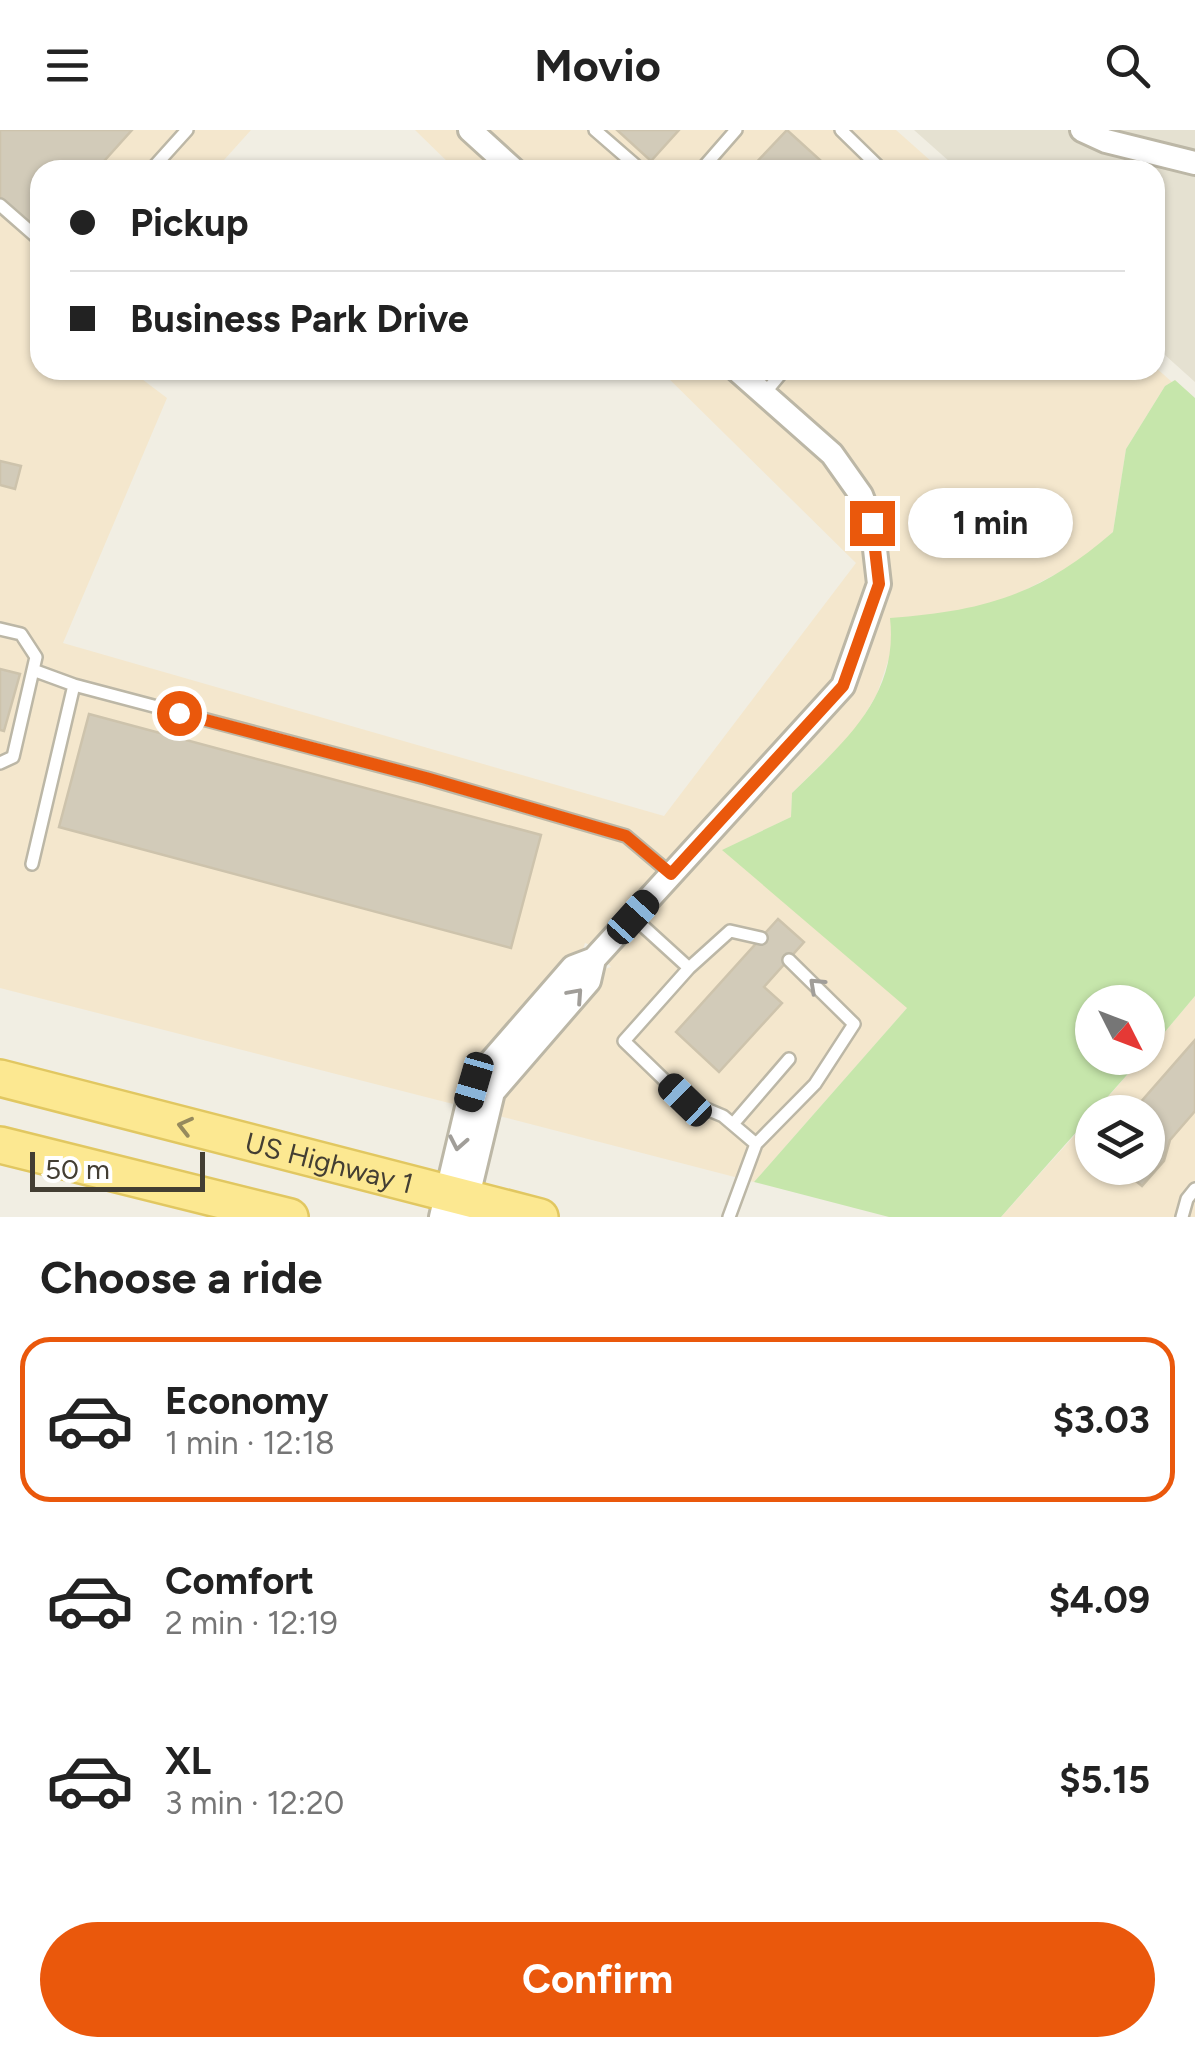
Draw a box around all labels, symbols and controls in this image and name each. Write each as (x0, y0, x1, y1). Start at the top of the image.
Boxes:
icon: menu (40, 38, 95, 93)
text: Movio (534, 38, 661, 92)
icon: search (1100, 38, 1155, 93)
text: Pickup (130, 200, 248, 246)
text: Business Park Drive (130, 296, 469, 342)
callout: 1 min (907, 488, 1072, 558)
route end (850, 501, 895, 546)
text: 1 min (953, 504, 1028, 542)
route start (157, 691, 202, 736)
car (602, 885, 664, 949)
one-way arrow (810, 979, 828, 997)
north arrow (1075, 985, 1165, 1075)
map controls (1075, 985, 1165, 1185)
one-way arrow (565, 988, 583, 1007)
car (451, 1049, 497, 1115)
car (653, 1068, 717, 1132)
button: layers (1075, 1095, 1165, 1185)
one-way arrow (177, 1116, 194, 1137)
street label: US Highway 1 (242, 1125, 417, 1201)
one-way arrow (449, 1134, 470, 1151)
scale bar (30, 1147, 205, 1192)
text: 50 m (45, 1152, 110, 1186)
text: Choose a ride (40, 1250, 322, 1304)
icon: car (45, 1375, 135, 1465)
text: Economy (165, 1378, 328, 1424)
text: $3.03 (1053, 1397, 1150, 1443)
text: 1 min · 12:18 (165, 1424, 335, 1462)
icon: car (45, 1555, 135, 1645)
text: Comfort (165, 1558, 314, 1604)
text: $4.09 (1049, 1577, 1150, 1623)
text: 2 min · 12:19 (165, 1604, 338, 1642)
icon: car (45, 1735, 135, 1825)
text: XL (165, 1738, 211, 1784)
text: $5.15 (1059, 1757, 1150, 1803)
text: 3 min · 12:20 (165, 1784, 344, 1822)
button: Confirm (40, 1922, 1155, 2037)

